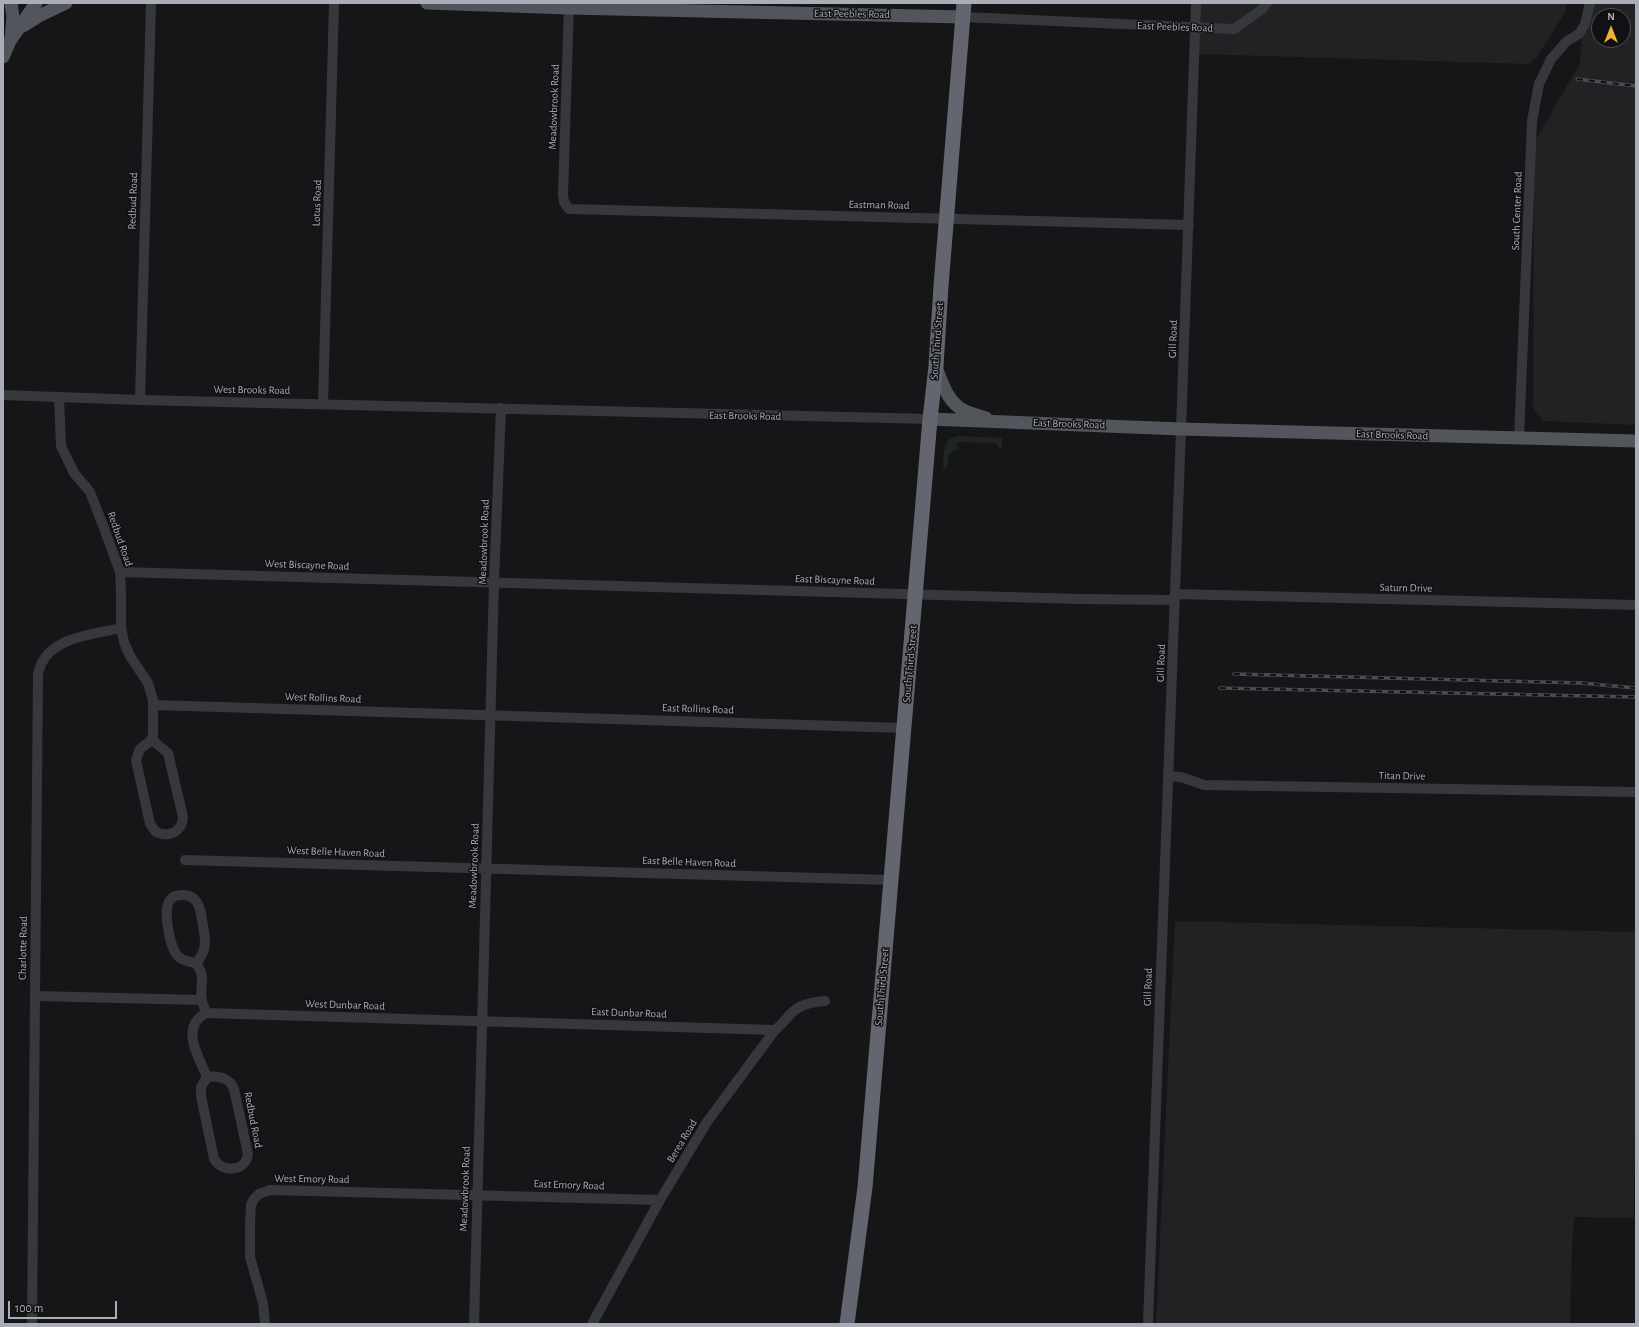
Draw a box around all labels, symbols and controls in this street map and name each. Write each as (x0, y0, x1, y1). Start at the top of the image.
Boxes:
street label: East Peebles Road (814, 7, 890, 21)
north arrow (1591, 8, 1631, 48)
text: N (1607, 11, 1615, 22)
street label: East Peebles Road (1137, 19, 1213, 35)
street label: Meadowbrook Road (546, 64, 562, 150)
street label: South Center Road (1509, 171, 1525, 251)
street label: Redbud Road (125, 172, 141, 230)
street label: Lotus Road (310, 179, 324, 227)
street label: Eastman Road (848, 198, 910, 212)
street label: South Third Street (928, 302, 946, 380)
street label: Gill Road (1166, 320, 1180, 358)
street label: West Brooks Road (214, 383, 290, 397)
street label: East Brooks Road (709, 409, 781, 423)
street label: East Brooks Road (1033, 416, 1105, 432)
street label: East Brooks Road (1356, 427, 1428, 443)
street label: Meadowbrook Road (476, 499, 492, 585)
street label: Redbud Road (104, 510, 136, 568)
street label: West Biscayne Road (264, 557, 350, 573)
street label: East Biscayne Road (795, 572, 875, 588)
street label: Saturn Drive (1379, 581, 1433, 595)
street label: South Third Street (900, 625, 920, 703)
street label: Gill Road (1154, 644, 1168, 682)
street label: West Rollins Road (285, 690, 361, 706)
street label: East Rollins Road (662, 701, 734, 717)
street label: Titan Drive (1378, 769, 1426, 783)
street label: Meadowbrook Road (466, 823, 482, 909)
street label: West Belle Haven Road (287, 844, 385, 860)
street label: East Belle Haven Road (642, 854, 736, 870)
street label: Charlotte Road (16, 916, 30, 980)
street label: South Third Street (872, 948, 892, 1026)
street label: Gill Road (1141, 968, 1155, 1006)
street label: West Dunbar Road (305, 997, 385, 1013)
street label: East Dunbar Road (591, 1005, 667, 1021)
street label: Redbud Road (241, 1091, 265, 1149)
street label: Berea Road (664, 1117, 700, 1165)
street label: Meadowbrook Road (457, 1146, 473, 1232)
street label: West Emory Road (274, 1172, 350, 1186)
street label: East Emory Road (533, 1177, 605, 1193)
scale bar (10, 1293, 119, 1319)
text: 100 m (15, 1302, 43, 1314)

